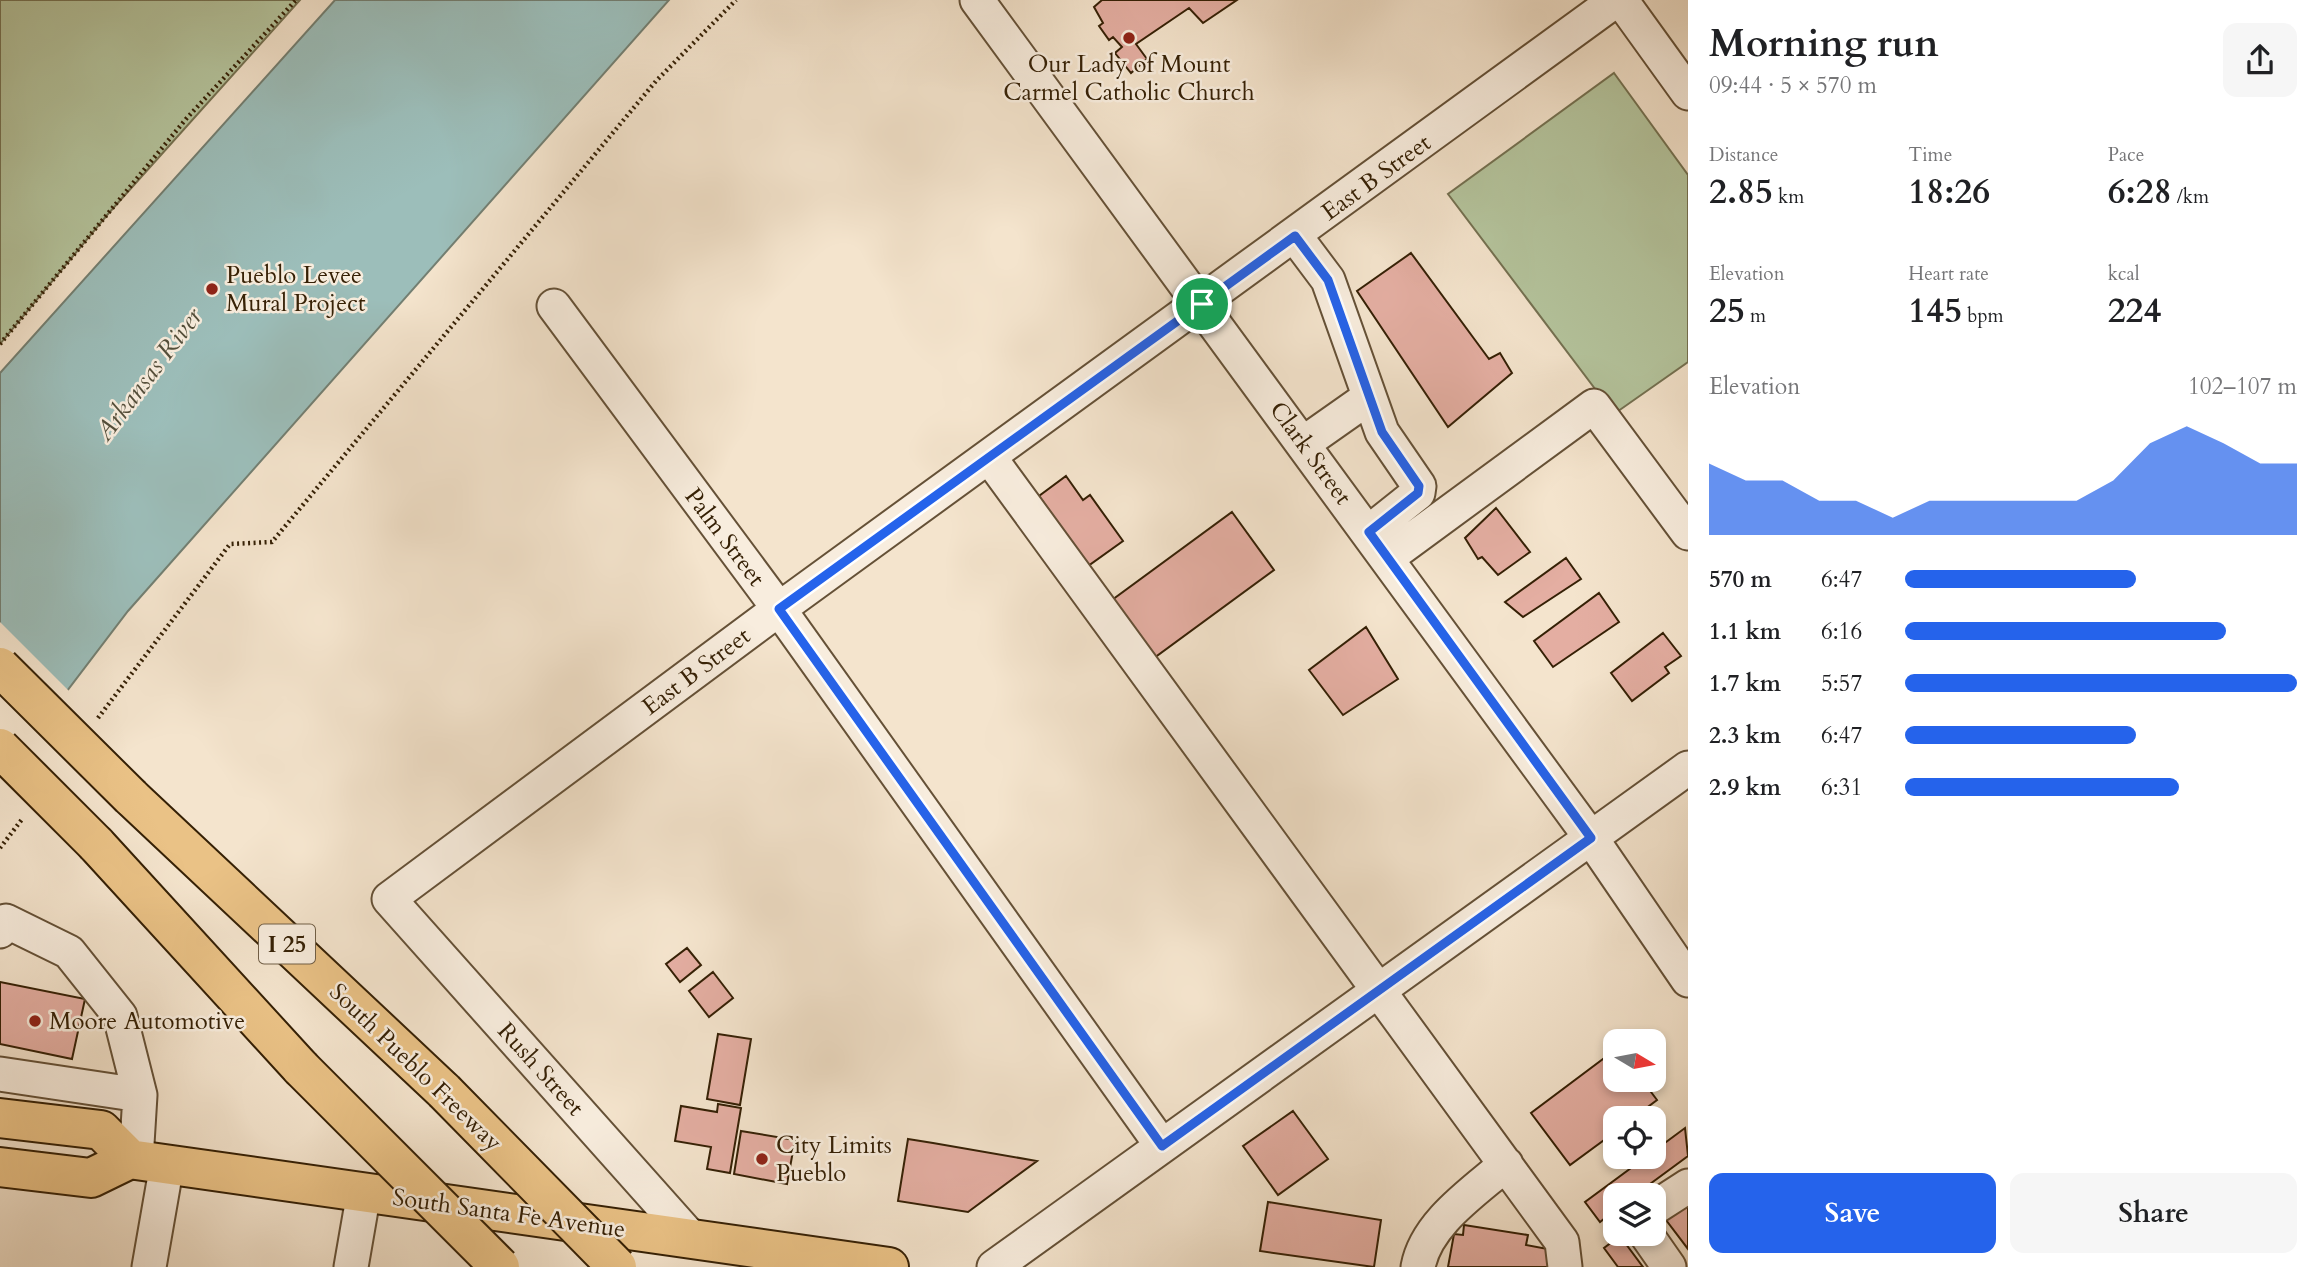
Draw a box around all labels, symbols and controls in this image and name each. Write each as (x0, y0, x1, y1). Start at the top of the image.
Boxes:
text: Morning run (1709, 18, 1939, 70)
button: share (2223, 23, 2297, 97)
marker: Our Lady of Mount Carmel Catholic Church (1121, 30, 1137, 46)
place label: Our Lady of Mount Carmel Catholic Church (1003, 48, 1255, 109)
text: 09:44 · 5 × 570 m (1709, 70, 1877, 101)
street label: East B Street (1315, 126, 1438, 228)
text: Distance (1709, 142, 1778, 168)
text: Time (1908, 142, 1952, 168)
text: Pace (2108, 142, 2144, 168)
text: 2.85 (1709, 168, 1773, 216)
text: 18:26 (1908, 168, 1990, 216)
text: 6:28 (2108, 168, 2172, 216)
text: km (1773, 184, 1804, 210)
text: /km (2172, 184, 2209, 210)
place label: Pueblo Levee Mural Project (226, 259, 366, 320)
text: Elevation (1709, 261, 1784, 287)
text: Heart rate (1908, 261, 1989, 287)
text: kcal (2108, 261, 2140, 287)
pin (1172, 274, 1232, 334)
marker: Pueblo Levee Mural Project (204, 281, 220, 297)
icon: arrive (1183, 285, 1221, 323)
text: 25 (1709, 287, 1745, 335)
text: 145 (1908, 287, 1962, 335)
text: 224 (2108, 287, 2161, 335)
water label: Arkansas River (86, 299, 211, 449)
text: m (1745, 303, 1766, 329)
text: bpm (1962, 303, 2004, 329)
text: Elevation (1709, 371, 1800, 402)
text: 102–107 m (2188, 371, 2297, 402)
street label: Clark Street (1262, 395, 1360, 512)
street label: Palm Street (677, 481, 773, 594)
text: 570 m (1709, 564, 1772, 595)
text: 6:47 (1821, 564, 1862, 595)
text: 1.1 km (1709, 616, 1781, 647)
text: 6:16 (1821, 616, 1862, 647)
street label: East B Street (635, 620, 758, 723)
text: 1.7 km (1709, 668, 1781, 699)
text: 5:57 (1821, 668, 1862, 699)
text: 2.3 km (1709, 720, 1781, 751)
text: 6:47 (1821, 720, 1862, 751)
text: 2.9 km (1709, 772, 1781, 803)
text: 6:31 (1821, 772, 1862, 803)
road number: I 25 (259, 925, 315, 964)
street label: South Pueblo Freeway (322, 976, 510, 1159)
place label: Moore Automotive (49, 1005, 245, 1038)
marker: Moore Automotive (27, 1013, 43, 1029)
street label: Rush Street (490, 1015, 592, 1123)
north arrow (1603, 1029, 1666, 1092)
map controls (1603, 1029, 1666, 1246)
button: locate (1603, 1106, 1666, 1169)
place label: City Limits Pueblo (776, 1129, 892, 1190)
marker: City Limits Pueblo (754, 1151, 770, 1167)
button: Save (1709, 1173, 1996, 1253)
button: Share (2010, 1173, 2297, 1253)
street label: South Santa Fe Avenue (390, 1181, 627, 1246)
button: layers (1603, 1183, 1666, 1246)

